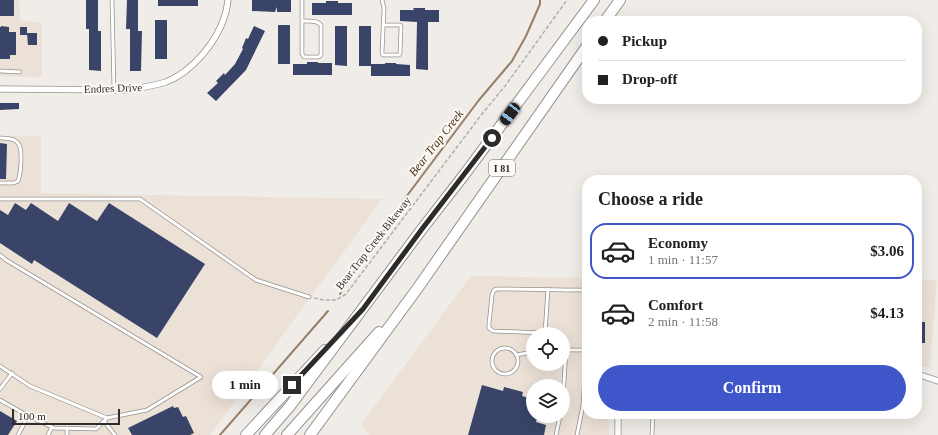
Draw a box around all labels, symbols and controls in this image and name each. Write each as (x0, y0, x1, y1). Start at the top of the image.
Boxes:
text: Pickup (622, 33, 667, 49)
text: Drop-off (622, 71, 678, 87)
street label: Endres Drive (84, 81, 142, 95)
car (498, 101, 522, 127)
water label: Bear Trap Creek (406, 107, 467, 179)
route start (483, 129, 501, 147)
road number: I 81 (489, 160, 515, 176)
text: Choose a ride (598, 189, 703, 209)
street label: Bear Trap Creek Bikeway (333, 194, 413, 292)
icon: car (600, 233, 636, 269)
text: Economy (648, 235, 708, 251)
text: $3.06 (870, 243, 904, 259)
text: 1 min · 11:57 (648, 252, 718, 267)
icon: car (600, 295, 636, 331)
text: Comfort (648, 297, 703, 313)
text: $4.13 (870, 305, 904, 321)
text: 2 min · 11:58 (648, 314, 718, 329)
map controls (526, 327, 570, 423)
button: locate (526, 327, 570, 371)
button: Confirm (598, 365, 906, 411)
callout: 1 min (212, 371, 278, 399)
route end (283, 376, 301, 394)
text: 1 min (229, 377, 261, 392)
button: layers (526, 379, 570, 423)
scale bar (12, 407, 120, 426)
text: 100 m (18, 410, 46, 422)

